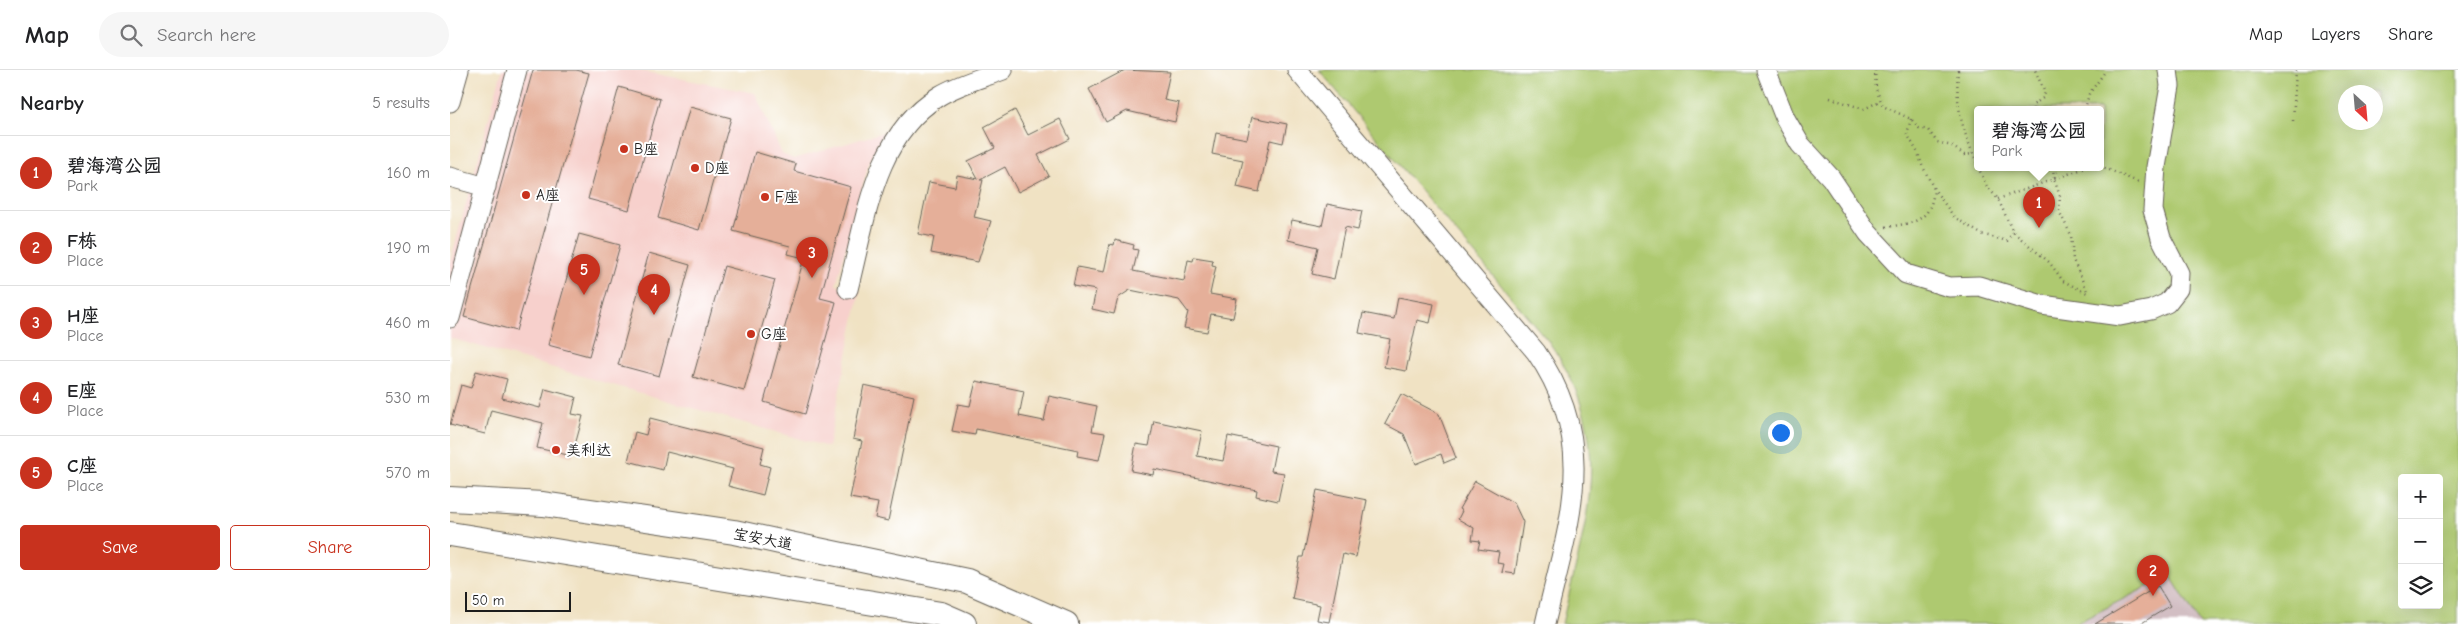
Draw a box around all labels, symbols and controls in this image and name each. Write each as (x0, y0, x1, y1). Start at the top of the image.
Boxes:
search box (99, 12, 449, 57)
text: Map (25, 21, 69, 49)
icon: search (117, 21, 145, 49)
text: Search here (157, 24, 256, 46)
text: Map (2249, 24, 2283, 45)
text: Layers (2311, 24, 2360, 45)
text: Share (2388, 24, 2433, 45)
north arrow (2338, 85, 2383, 130)
text: Nearby (20, 91, 84, 115)
text: 5 results (372, 94, 430, 112)
popup (1974, 106, 2104, 171)
text: 碧海湾公园 (1991, 120, 2087, 142)
place label: B座 (634, 140, 658, 158)
text: Park (1991, 142, 2022, 160)
marker: B座 (618, 143, 630, 155)
text: 碧海湾公园 (67, 155, 162, 177)
place label: D座 (705, 159, 729, 177)
marker: D座 (689, 162, 701, 174)
text: 1 (33, 164, 39, 182)
text: 160 m (387, 164, 430, 182)
text: Park (67, 177, 98, 195)
place label: A座 (536, 186, 560, 204)
pin: 1 (2023, 187, 2055, 228)
place label: F座 (775, 188, 799, 206)
marker: A座 (520, 189, 532, 201)
marker: F座 (759, 191, 771, 203)
text: F栋 (67, 230, 97, 252)
pin: 3 (796, 237, 828, 278)
text: 2 (32, 239, 40, 257)
text: 190 m (387, 239, 430, 257)
text: Place (67, 252, 103, 270)
pin: 5 (568, 254, 600, 295)
pin: 4 (638, 274, 670, 315)
text: H座 (67, 305, 100, 327)
text: 3 (32, 314, 40, 332)
text: 460 m (385, 314, 430, 332)
place label: G座 (761, 325, 787, 343)
text: Place (67, 327, 103, 345)
marker: G座 (745, 328, 757, 340)
text: E座 (67, 380, 97, 402)
text: 4 (32, 389, 40, 407)
text: 530 m (385, 389, 430, 407)
text: Place (67, 402, 103, 420)
your location (1768, 420, 1794, 446)
place label: 美利达 (566, 441, 611, 459)
marker: 美利达 (550, 444, 562, 456)
text: C座 (67, 455, 97, 477)
text: 5 (32, 464, 40, 482)
text: 570 m (385, 464, 430, 482)
map controls (2398, 474, 2443, 609)
button: + (2398, 474, 2443, 519)
text: Place (67, 477, 103, 495)
button: − (2398, 519, 2443, 564)
street label: 宝安大道 (732, 524, 794, 554)
button: Save (20, 525, 220, 570)
button: Share (230, 525, 430, 570)
pin: 2 (2137, 555, 2169, 596)
button: layers (2398, 564, 2443, 609)
scale bar (465, 589, 571, 612)
text: 50 m (472, 592, 504, 609)

